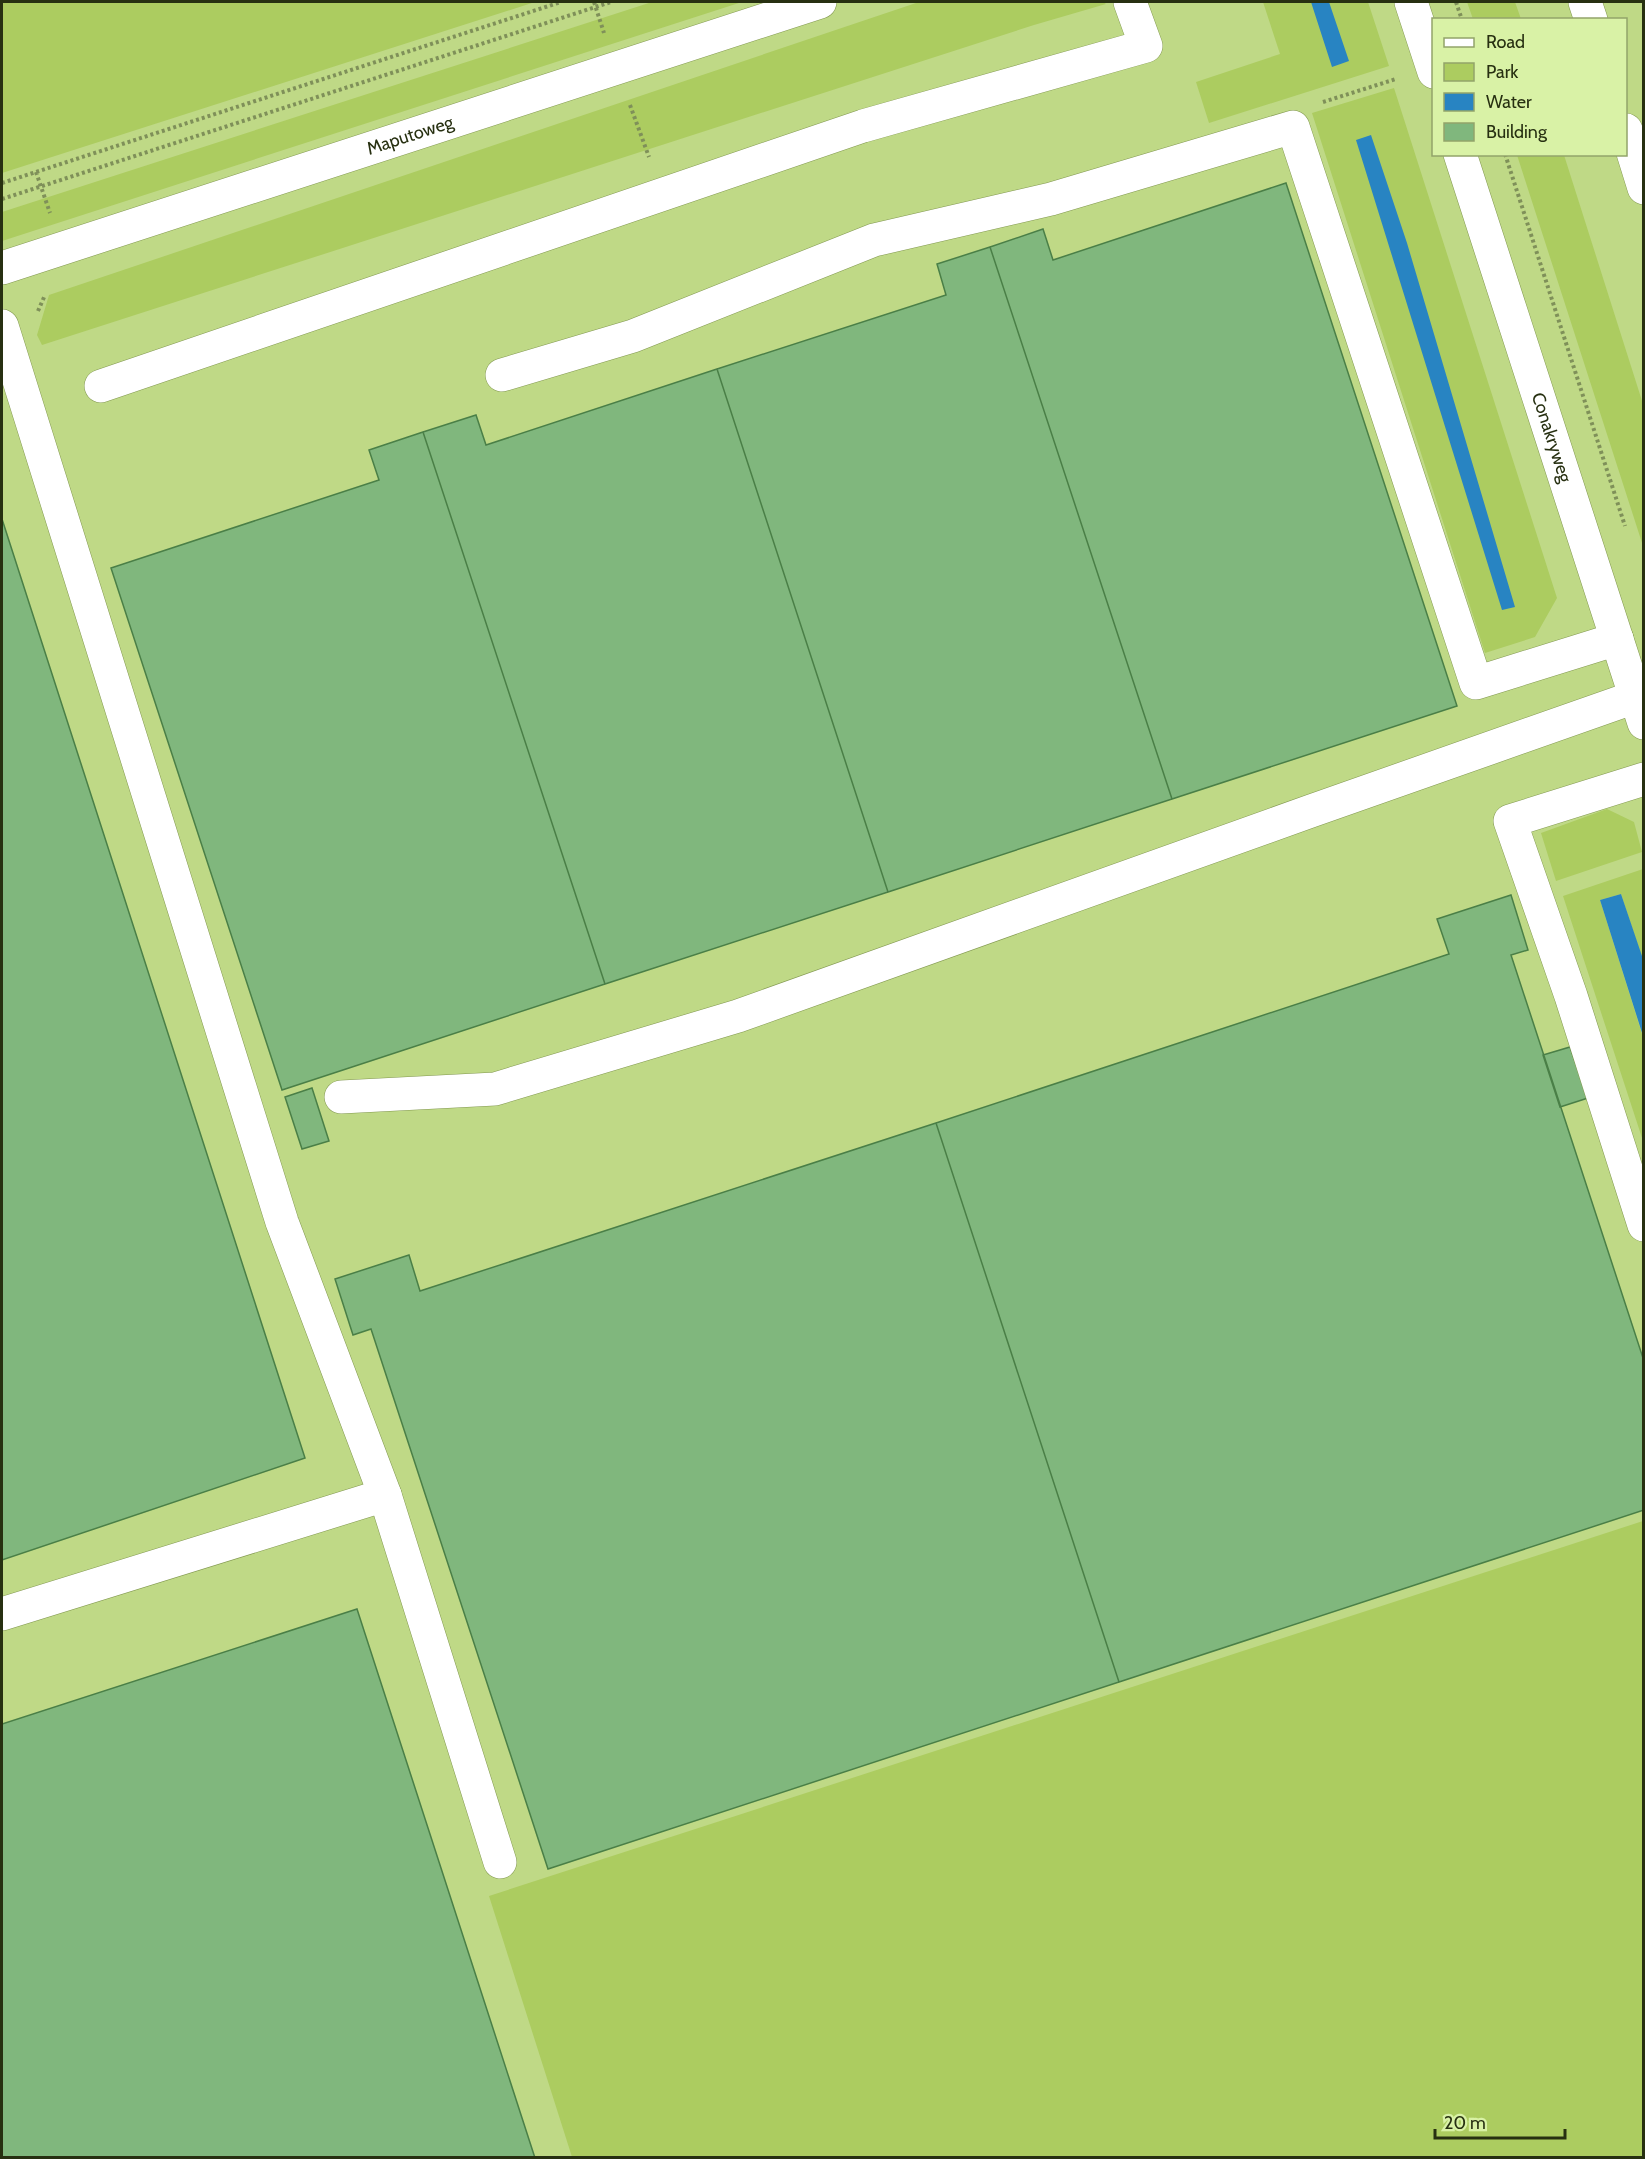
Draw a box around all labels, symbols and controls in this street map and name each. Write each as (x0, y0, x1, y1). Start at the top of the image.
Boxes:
legend (1432, 18, 1627, 156)
text: Road (1486, 31, 1525, 53)
text: Park (1486, 61, 1519, 83)
text: Water (1486, 91, 1532, 113)
street label: Maputoweg (364, 111, 457, 160)
text: Building (1486, 121, 1548, 143)
street label: Conakryweg (1527, 390, 1577, 486)
scale bar (1435, 2102, 1566, 2140)
text: 20 m (1444, 2112, 1486, 2134)

